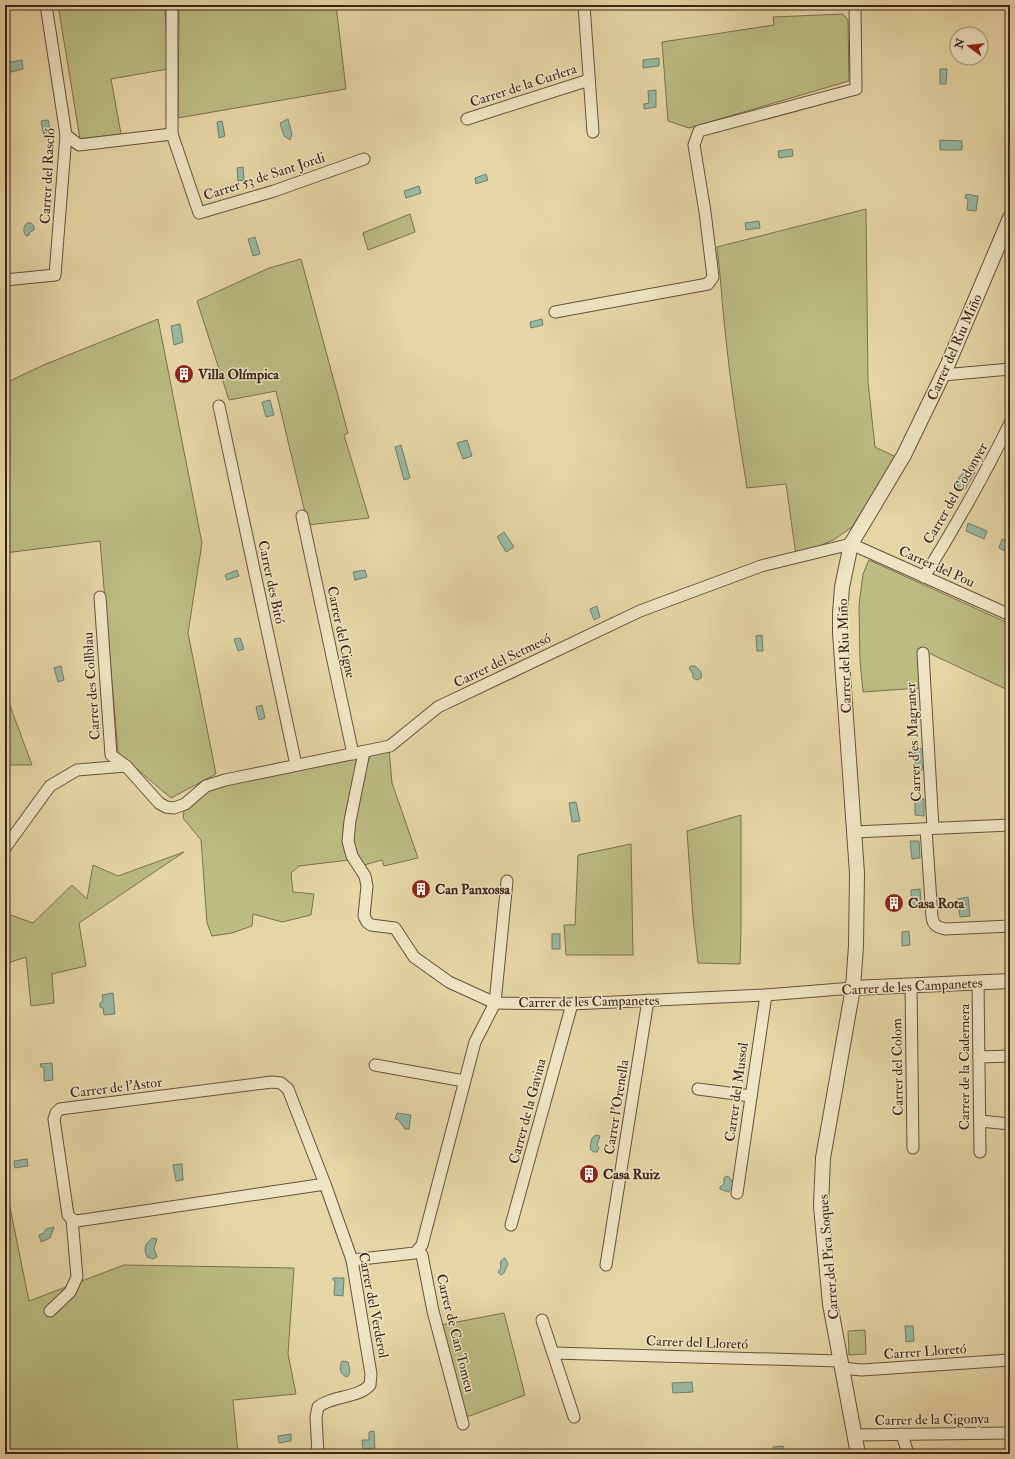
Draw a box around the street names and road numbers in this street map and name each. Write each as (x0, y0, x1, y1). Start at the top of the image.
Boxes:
street label: Carrer de la Curlera (468, 60, 579, 111)
street label: Carrer del Rascló (36, 127, 59, 224)
street label: Carrer 53 de Sant Jordi (201, 149, 327, 204)
street label: Carrer del Riu Miño (923, 291, 986, 403)
street label: Carrer del Codonyer (919, 439, 993, 548)
street label: Carrer des Bitó (254, 539, 289, 626)
street label: Carrer del Pou (896, 542, 977, 591)
street label: Carrer del Cigne (323, 585, 360, 680)
street label: Carrer del Riu Miño (834, 598, 855, 714)
street label: Carrer del Setmesó (451, 629, 554, 691)
street label: Carrer des Collblau (79, 631, 104, 741)
street label: Carrer d'es Magraner (902, 681, 925, 802)
street label: Carrer de les Campanetes (841, 974, 983, 1000)
street label: Carrer de les Campanetes (518, 992, 660, 1012)
street label: Carrer de la Cadernera (956, 1004, 973, 1130)
street label: Carrer del Colom (888, 1018, 907, 1116)
street label: Carrer del Mussol (721, 1041, 752, 1143)
street label: Carrer de la Gavina (505, 1056, 550, 1166)
street label: Carrer l'Orenella (601, 1058, 632, 1156)
street label: Carrer de l'Astor (69, 1073, 164, 1102)
street label: Carrer del Pica Soques (815, 1194, 842, 1320)
street label: Carrer del Verderol (355, 1251, 392, 1360)
street label: Carrer de Can Tomeu (433, 1272, 478, 1394)
street label: Carrer del Lloretó (646, 1332, 749, 1353)
street label: Carrer Lloretó (883, 1340, 967, 1363)
street label: Carrer de la Cigonya (874, 1410, 990, 1430)

